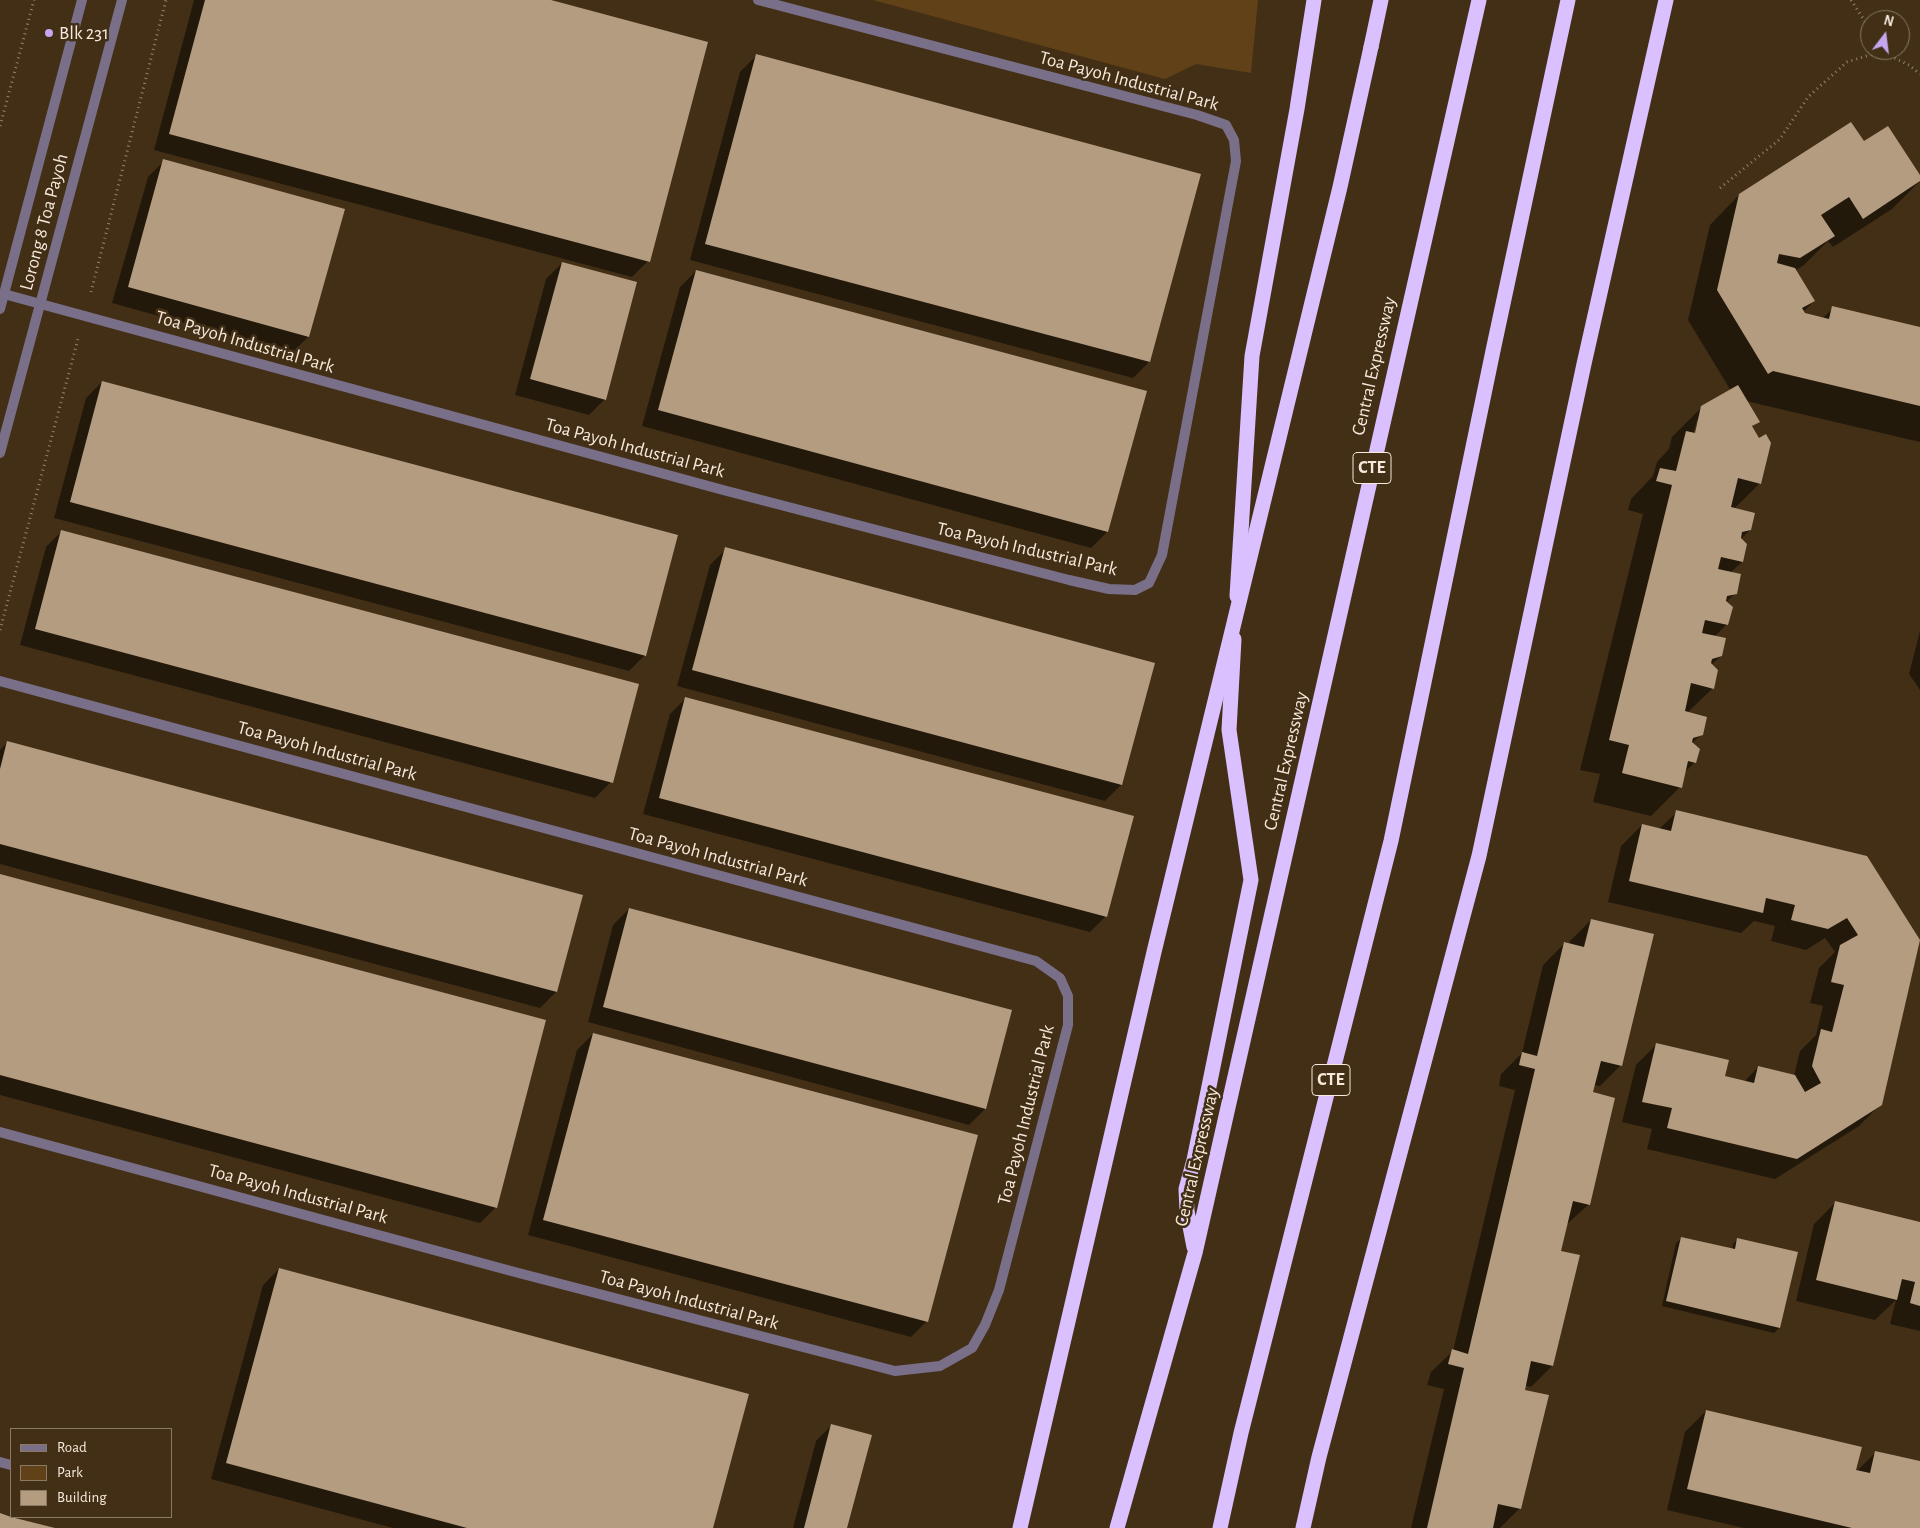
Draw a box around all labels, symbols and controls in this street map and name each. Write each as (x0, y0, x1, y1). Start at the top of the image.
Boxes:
north arrow (1860, 10, 1910, 60)
text: N (1882, 13, 1895, 29)
place label: Blk 231 (59, 22, 109, 44)
marker: Blk 231 (43, 27, 55, 39)
street label: Toa Payoh Industrial Park (1037, 46, 1221, 116)
street label: Lorong 8 Toa Payoh (15, 151, 73, 293)
street label: Central Expressway (1347, 294, 1401, 438)
street label: Toa Payoh Industrial Park (153, 306, 337, 378)
street label: Toa Payoh Industrial Park (543, 413, 727, 483)
road number: CTE (1353, 452, 1391, 483)
street label: Toa Payoh Industrial Park (934, 517, 1120, 581)
street label: Central Expressway (1259, 689, 1313, 833)
street label: Toa Payoh Industrial Park (235, 716, 419, 786)
street label: Toa Payoh Industrial Park (626, 822, 810, 892)
street label: Toa Payoh Industrial Park (993, 1023, 1059, 1207)
road number: CTE (1312, 1064, 1350, 1096)
street label: Central Expressway (1170, 1085, 1224, 1229)
street label: Toa Payoh Industrial Park (206, 1159, 390, 1229)
street label: Toa Payoh Industrial Park (597, 1265, 781, 1335)
legend (10, 1428, 172, 1518)
text: Road (57, 1440, 87, 1455)
text: Park (57, 1465, 83, 1480)
text: Building (57, 1490, 107, 1505)

